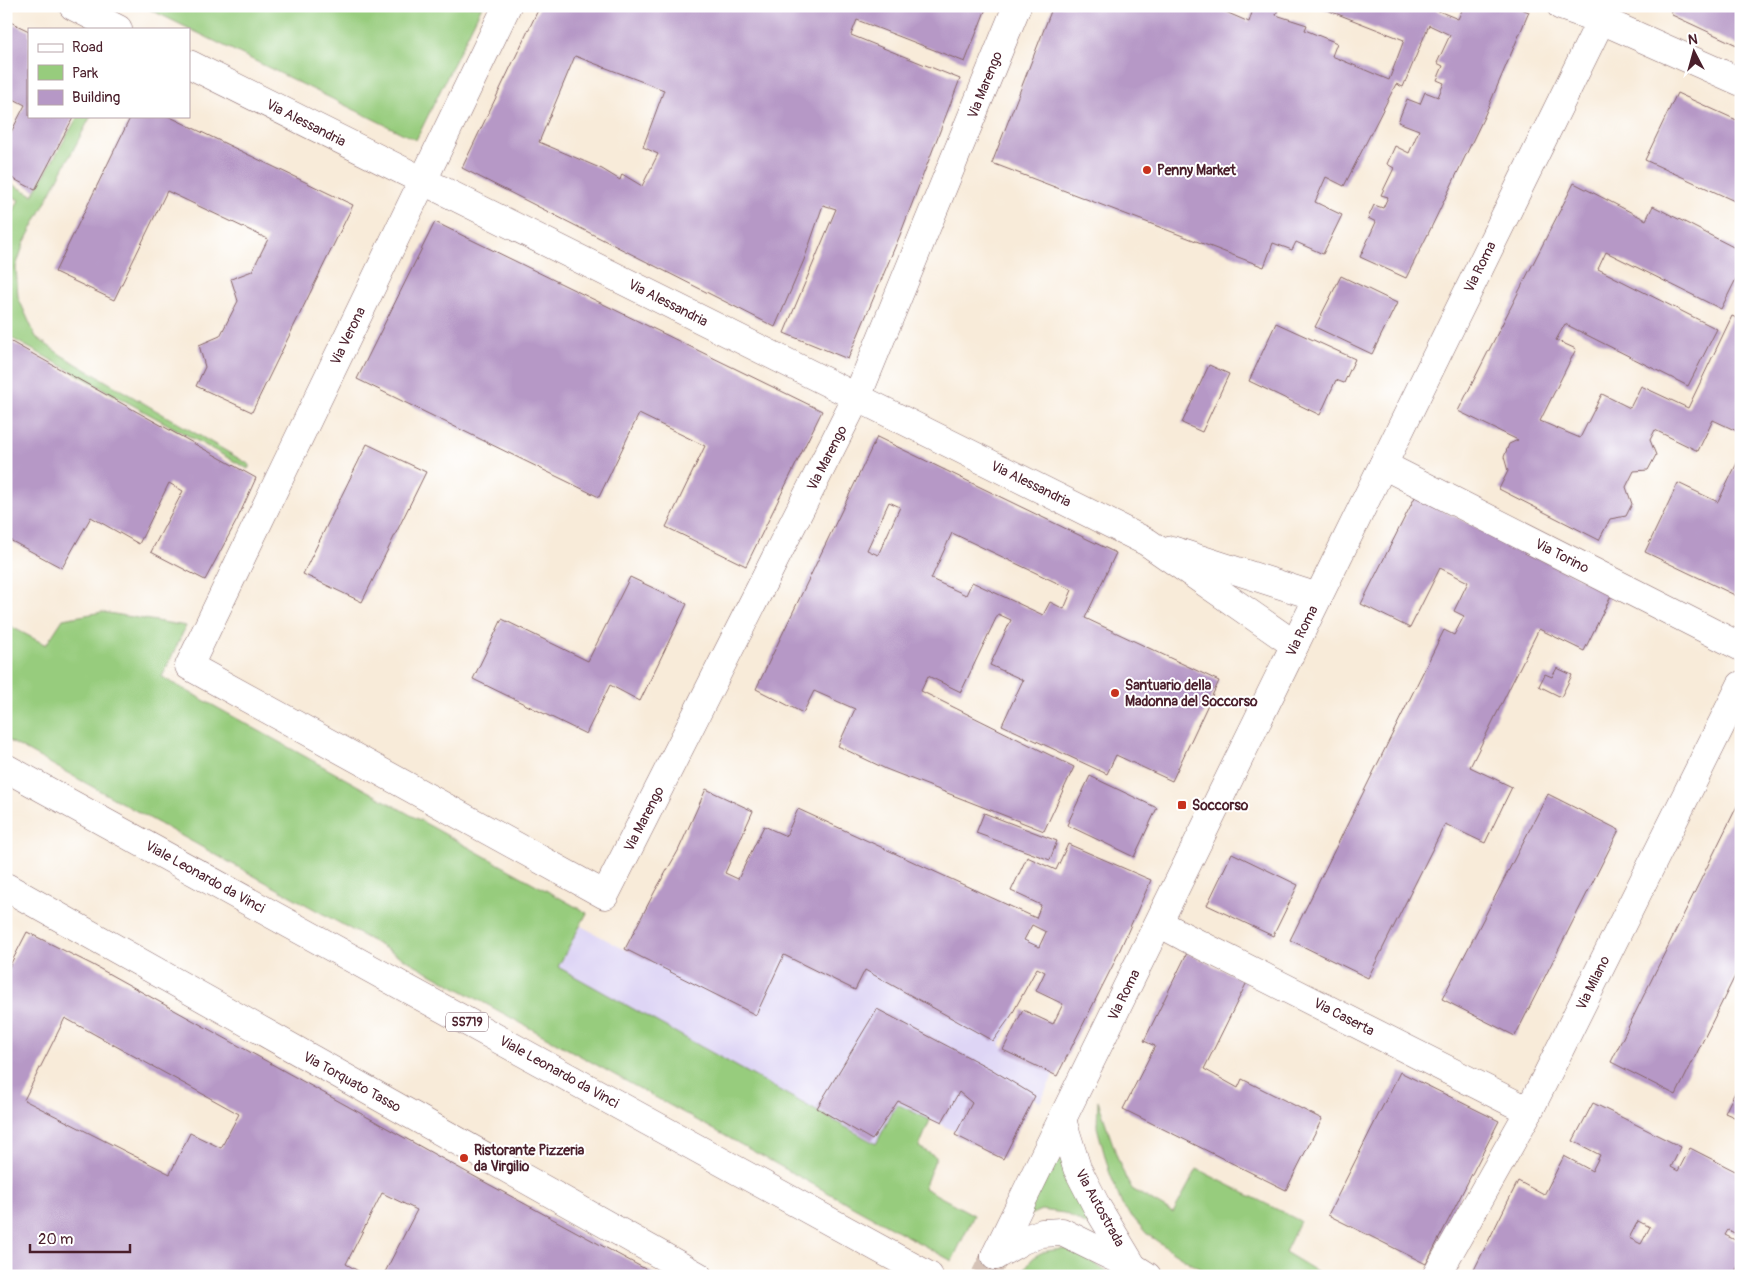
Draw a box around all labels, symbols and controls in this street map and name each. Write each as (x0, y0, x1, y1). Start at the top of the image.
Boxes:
legend (28, 28, 190, 118)
north arrow (1670, 28, 1720, 78)
text: N (1687, 31, 1698, 49)
text: Road (72, 38, 103, 57)
street label: Via Marengo (964, 49, 1006, 121)
text: Park (72, 64, 99, 83)
text: Building (72, 88, 120, 107)
street label: Via Alessandria (263, 96, 349, 150)
place label: Penny Market (1157, 162, 1236, 179)
marker: Penny Market (1141, 164, 1153, 176)
street label: Via Roma (1460, 239, 1500, 295)
street label: Via Alessandria (625, 276, 711, 330)
street label: Via Verona (327, 304, 369, 368)
street label: Via Marengo (803, 422, 851, 493)
street label: Via Alessandria (988, 457, 1074, 511)
street label: Via Torino (1532, 535, 1592, 577)
street label: Via Roma (1282, 603, 1322, 659)
place label: Santuario della Madonna del Soccorso (1125, 677, 1258, 710)
marker: Santuario della Madonna del Soccorso (1109, 687, 1121, 699)
street label: Via Marengo (620, 783, 668, 854)
place label: Soccorso (1192, 797, 1249, 814)
marker: Soccorso (1176, 799, 1188, 811)
street label: Viale Leonardo da Vinci (142, 837, 268, 917)
street label: Via Milano (1573, 953, 1614, 1013)
street label: Via Roma (1104, 967, 1144, 1023)
street label: Via Caserta (1311, 994, 1377, 1040)
road number: SS719 (446, 1012, 488, 1032)
street label: Viale Leonardo da Vinci (496, 1032, 622, 1112)
street label: Via Torquato Tasso (300, 1048, 404, 1116)
place label: Ristorante Pizzeria da Virgilio (474, 1142, 585, 1175)
marker: Ristorante Pizzeria da Virgilio (458, 1152, 470, 1164)
street label: Via Autostrada (1072, 1166, 1128, 1250)
scale bar (30, 1222, 130, 1254)
text: 20 m (38, 1230, 73, 1249)

